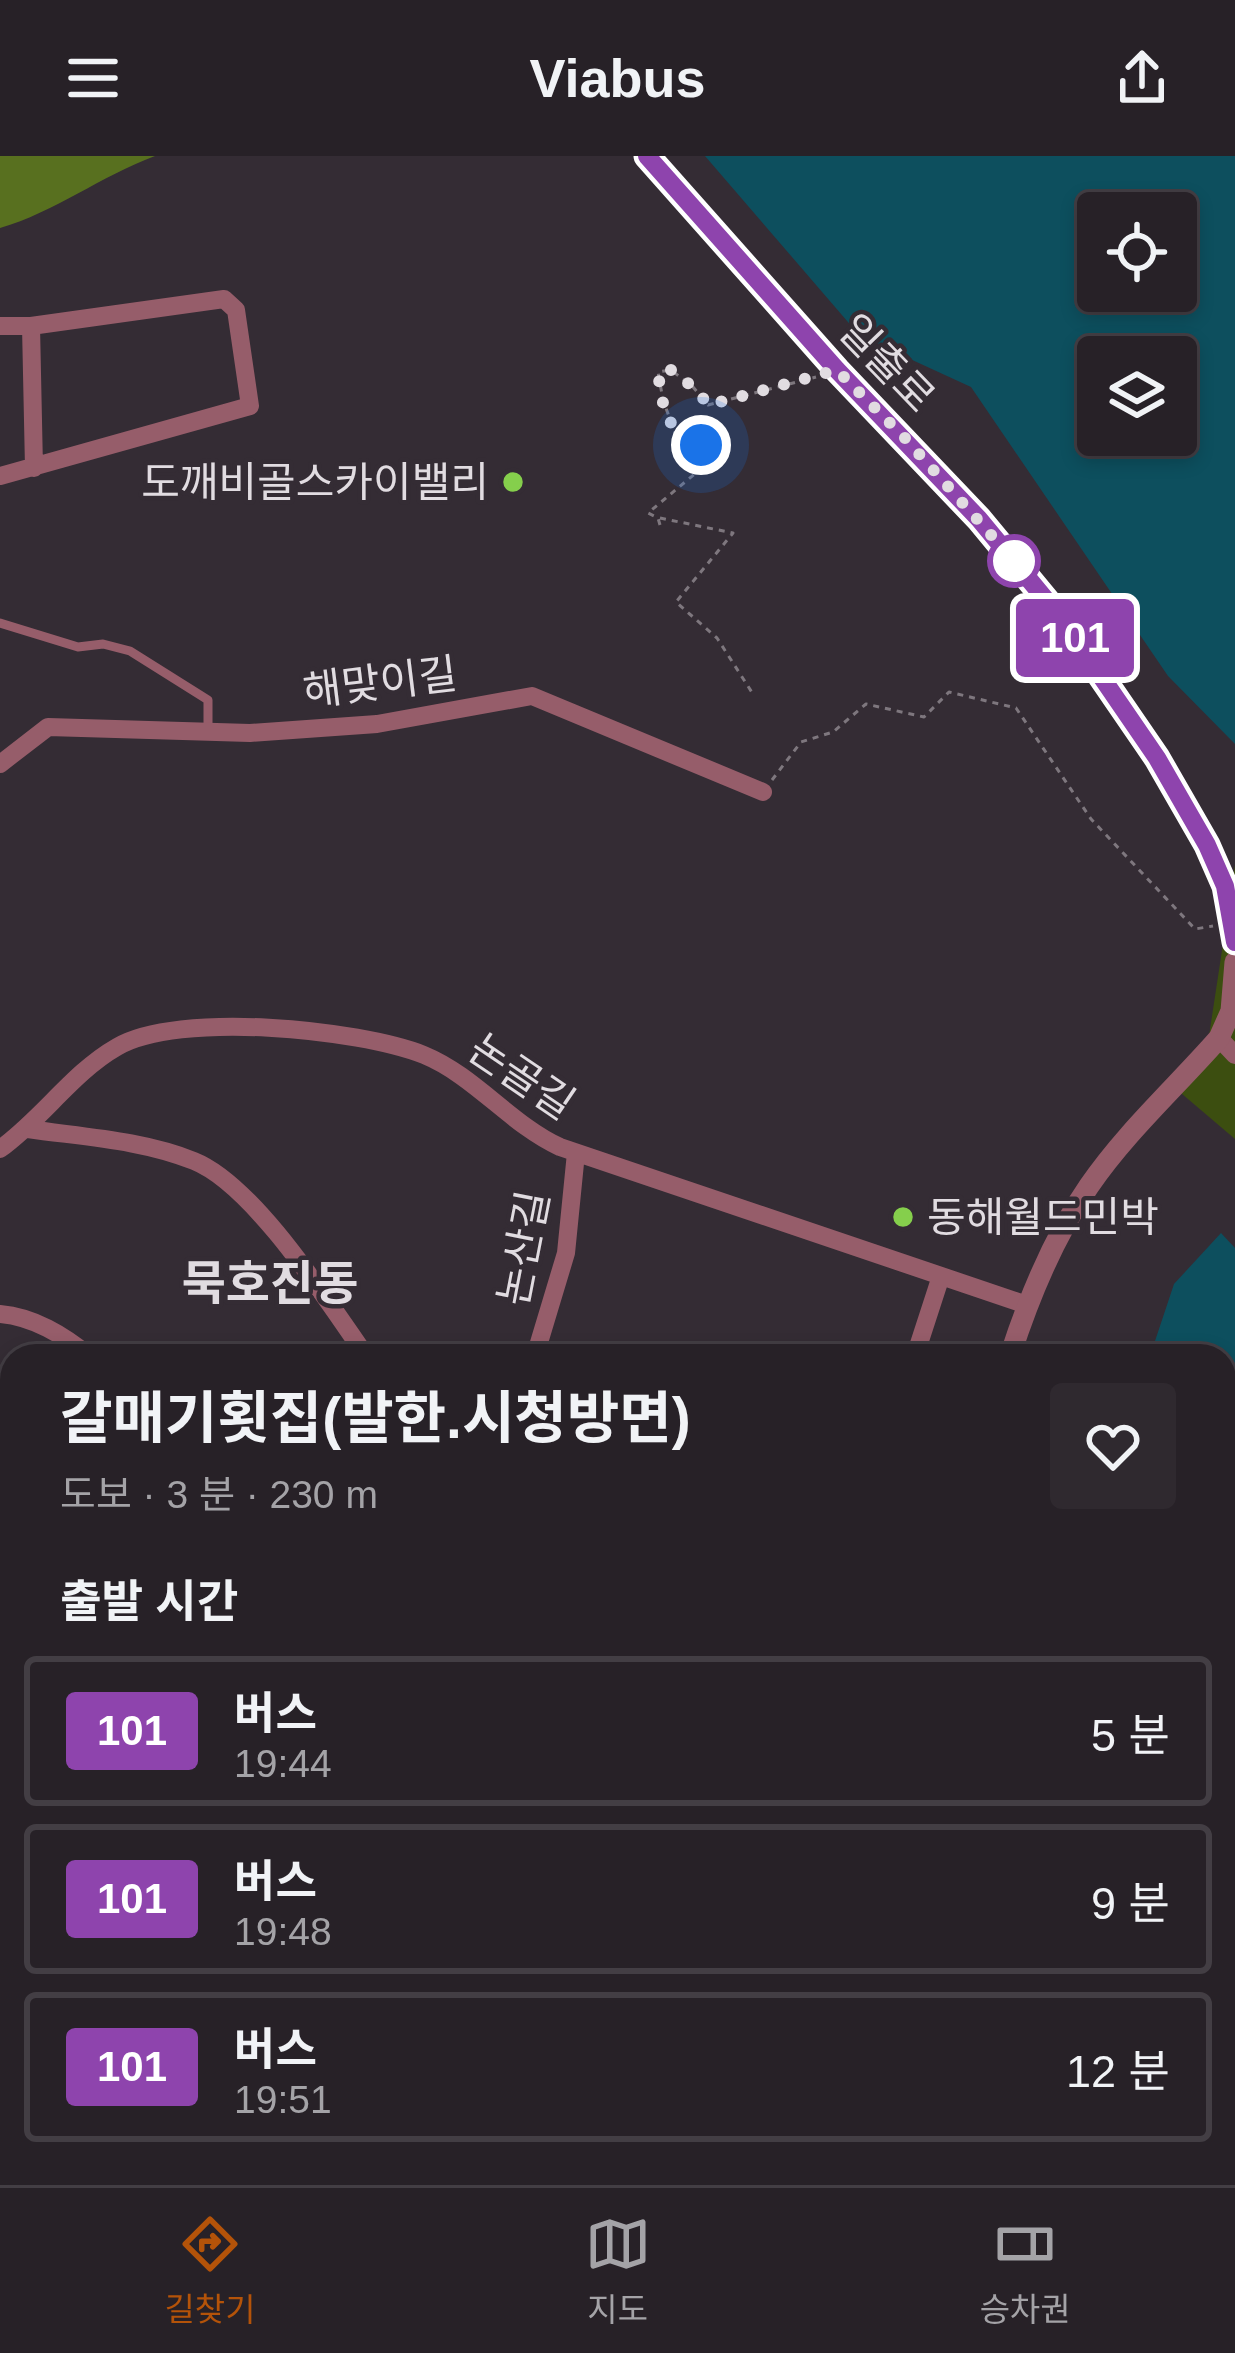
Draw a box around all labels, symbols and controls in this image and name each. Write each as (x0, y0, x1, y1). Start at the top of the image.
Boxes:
icon: menu (60, 45, 126, 111)
icon: share (1109, 45, 1175, 111)
text: Viabus (529, 48, 706, 108)
map controls (1077, 192, 1197, 456)
button: locate (1077, 192, 1197, 312)
street label: 일출로 (829, 305, 944, 421)
button: layers (1077, 336, 1197, 456)
your location (671, 415, 731, 475)
place label: 도깨비골스카이밸리 (141, 459, 489, 506)
marker: 도깨비골스카이밸리 (500, 469, 526, 495)
unlabelled marker (989, 536, 1039, 586)
line badge: 101 (1006, 599, 1144, 677)
text: 101 (1040, 614, 1110, 661)
street label: 해맞이길 (300, 650, 460, 715)
street label: 논골길 (461, 1025, 583, 1128)
street label: 논산길 (489, 1187, 558, 1309)
place label: 동해월드민박 (927, 1194, 1159, 1241)
marker: 동해월드민박 (890, 1204, 916, 1230)
district label: 묵호진동 (182, 1257, 358, 1310)
button: heart (1050, 1383, 1176, 1509)
text: 갈매기횟집(발한.시청방면) (60, 1386, 691, 1450)
text: 도보 · 3 분 · 230 m (60, 1473, 378, 1516)
text: 출발 시간 (60, 1576, 238, 1627)
text: 버스 (234, 1688, 317, 1739)
text: 101 (97, 1707, 167, 1754)
text: 5 분 (1091, 1710, 1170, 1761)
text: 19:44 (234, 1742, 332, 1785)
text: 버스 (234, 1856, 317, 1907)
text: 101 (97, 1875, 167, 1922)
text: 9 분 (1091, 1878, 1170, 1929)
text: 19:48 (234, 1910, 332, 1953)
text: 버스 (234, 2024, 317, 2075)
text: 101 (97, 2043, 167, 2090)
text: 12 분 (1066, 2046, 1170, 2097)
text: 19:51 (234, 2078, 332, 2121)
tab: 길찾기 (164, 2211, 256, 2331)
tab: 지도 (585, 2211, 651, 2331)
tab: 승차권 (979, 2211, 1071, 2331)

